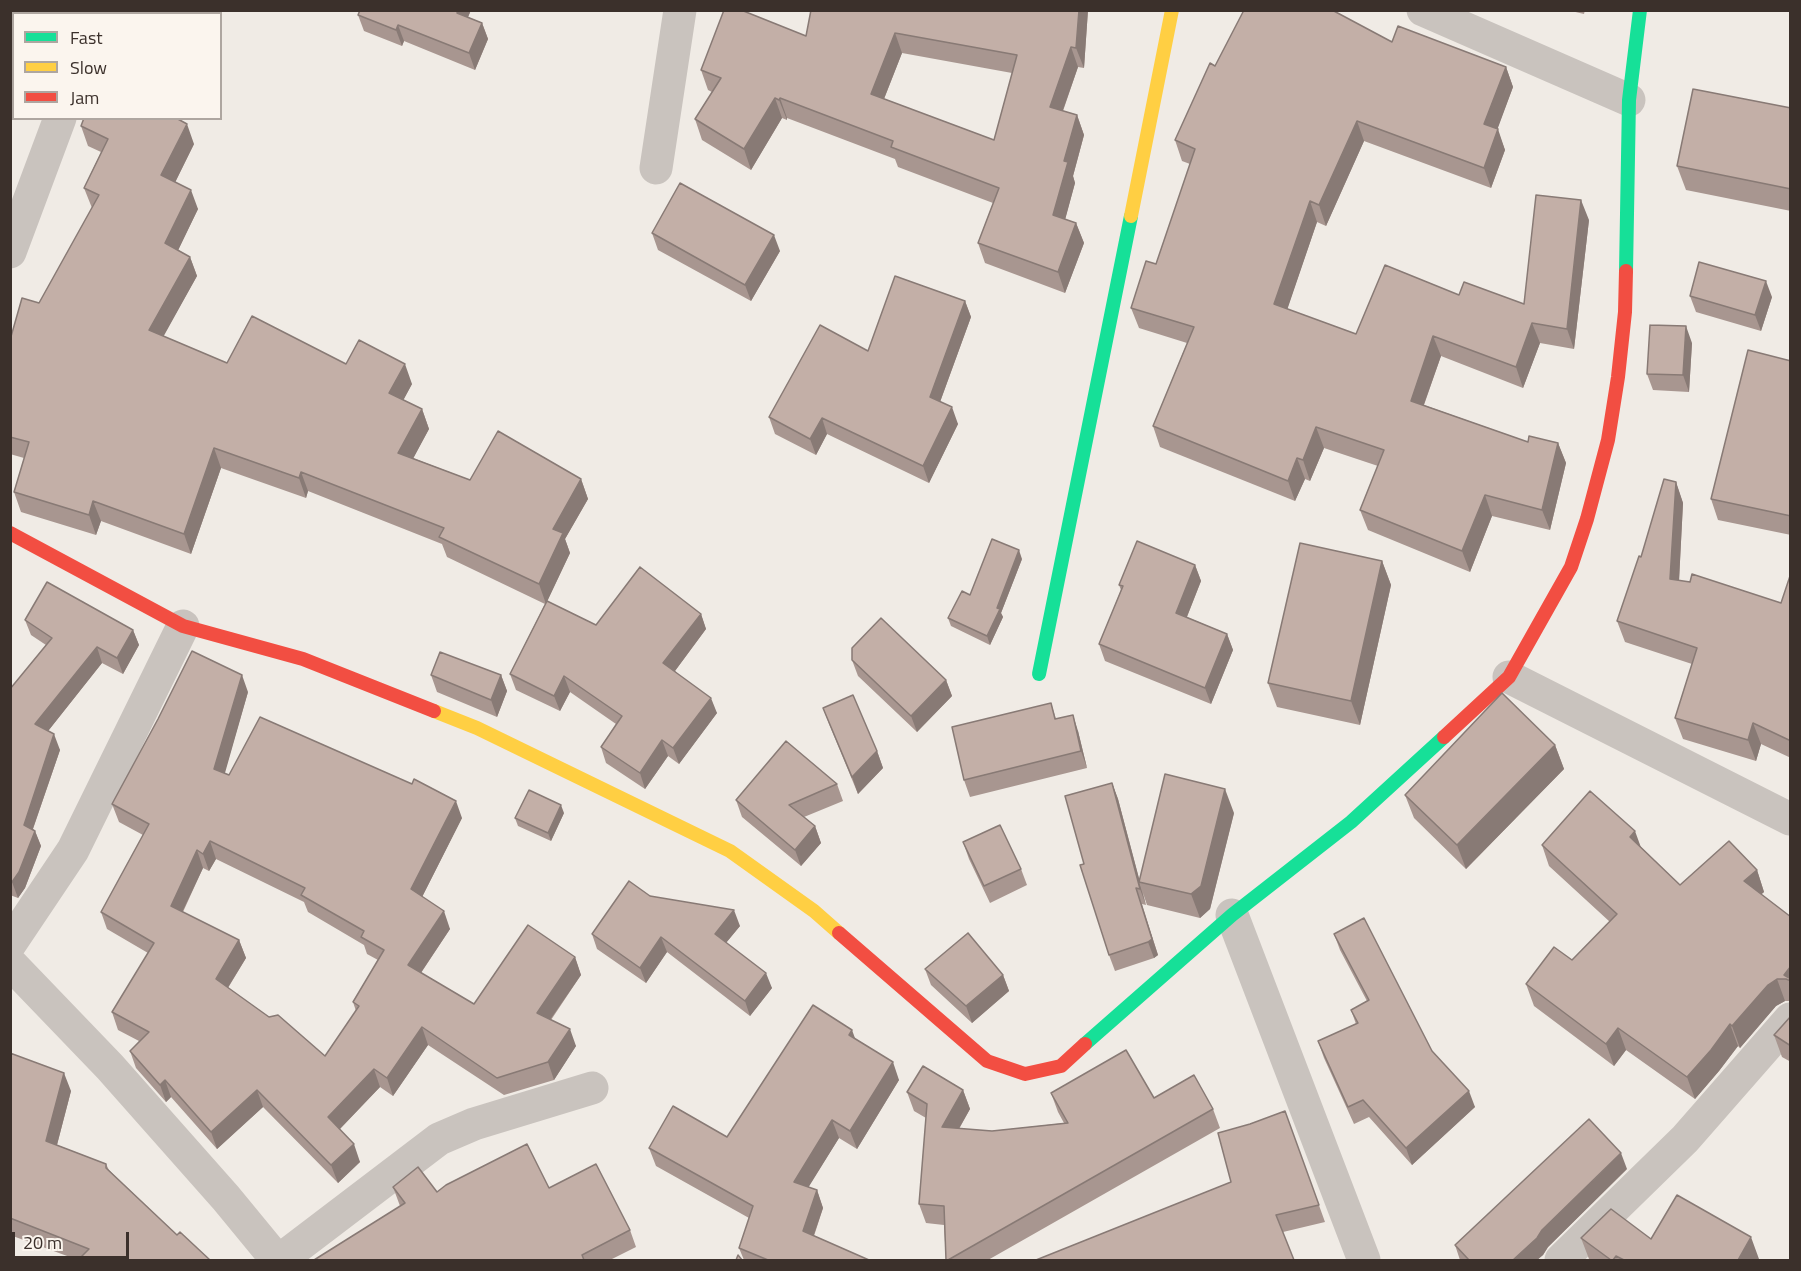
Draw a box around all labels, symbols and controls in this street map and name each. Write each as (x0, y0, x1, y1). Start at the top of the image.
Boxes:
legend (12, 12, 222, 120)
text: Fast (70, 24, 103, 51)
text: Slow (70, 54, 107, 81)
text: Jam (70, 84, 99, 111)
scale bar (15, 1220, 132, 1258)
text: 20 m (23, 1229, 62, 1256)

